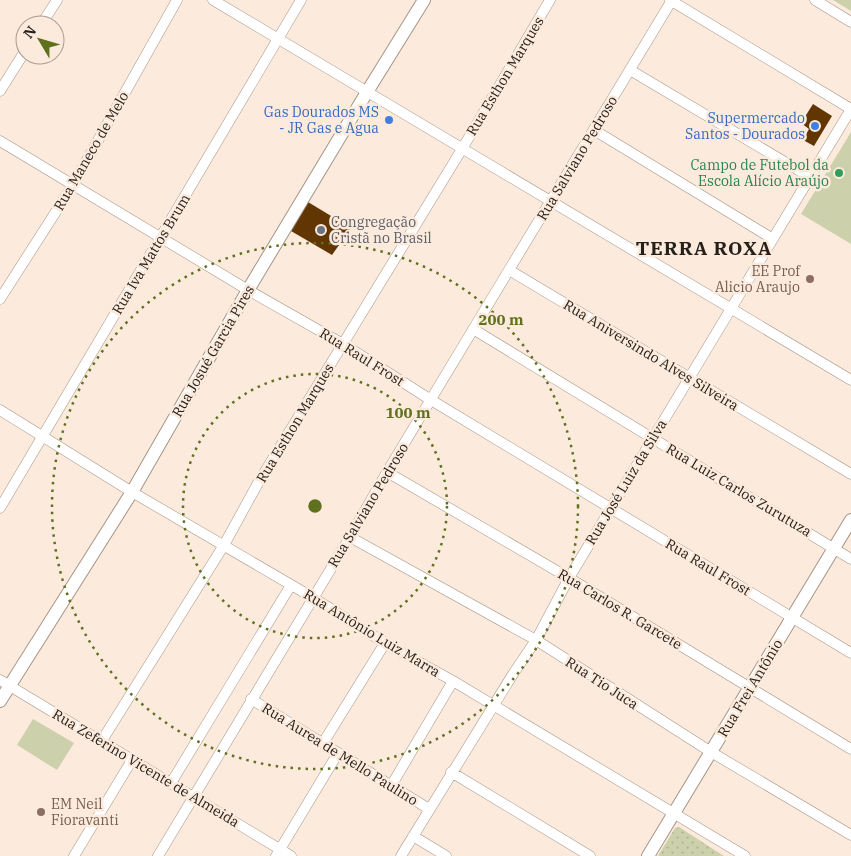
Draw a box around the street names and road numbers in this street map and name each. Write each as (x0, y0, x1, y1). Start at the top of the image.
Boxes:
street label: Rua Esthon Marques (462, 13, 548, 139)
street label: Rua Maneco de Melo (50, 88, 132, 214)
street label: Rua Salviano Pedroso (533, 92, 621, 224)
street label: Rua Iva Mattos Brum (108, 191, 194, 317)
street label: Rua Josué Garcia Pires (168, 282, 258, 420)
street label: Rua Aniversindo Alves Silveira (560, 295, 742, 415)
street label: Rua Raul Frost (316, 324, 408, 390)
street label: Rua Esthon Marques (252, 360, 338, 486)
street label: Rua José Luiz da Silva (581, 416, 671, 548)
street label: Rua Salviano Pedroso (324, 439, 412, 571)
street label: Rua Luiz Carlos Zurutuza (663, 439, 815, 541)
street label: Rua Raul Frost (662, 535, 754, 600)
street label: Rua Carlos R. Garcete (555, 565, 685, 653)
street label: Rua Antônio Luiz Marra (300, 585, 444, 681)
street label: Rua Frei Antônio (714, 636, 786, 740)
street label: Rua Tio Juca (562, 653, 642, 713)
street label: Rua Aurea de Mello Paulino (259, 699, 421, 809)
street label: Rua Zeferino Vicente de Almeida (49, 705, 243, 831)

